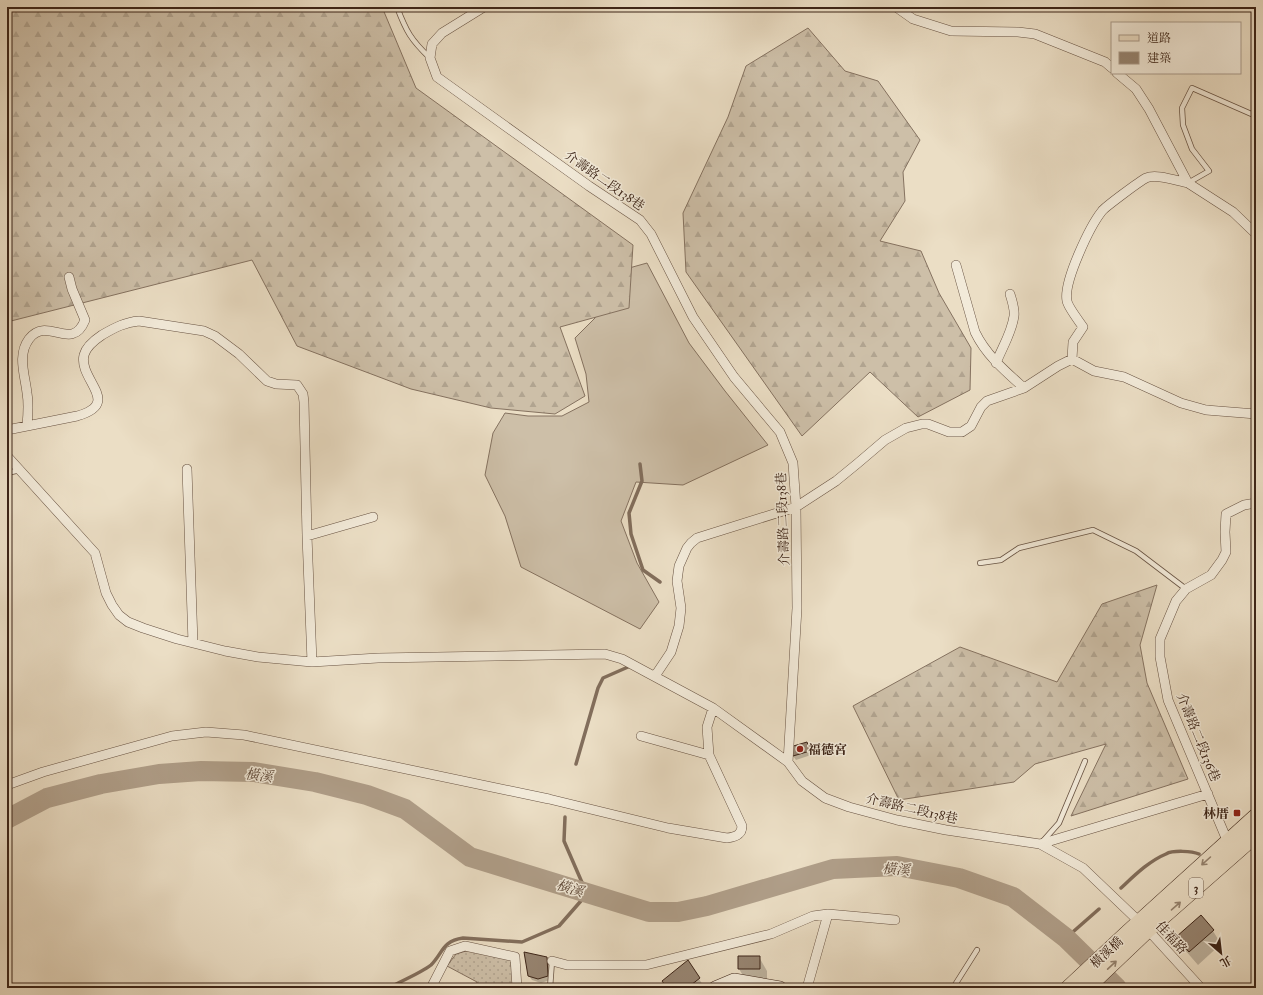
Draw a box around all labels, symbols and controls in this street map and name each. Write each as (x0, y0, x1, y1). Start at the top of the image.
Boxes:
legend (1111, 22, 1241, 74)
text: 道路 (1147, 31, 1171, 46)
text: 建築 (1147, 51, 1171, 66)
street label: 介壽路二段138巷 (561, 147, 647, 214)
street label: 介壽路二段138巷 (773, 472, 793, 566)
street label: 介壽路二段136巷 (1173, 691, 1223, 784)
place label: 福德宮 (808, 742, 847, 758)
marker: 福德宮 (795, 744, 805, 754)
water label: 橫溪 (244, 765, 276, 786)
street label: 介壽路二段138巷 (864, 791, 959, 827)
place label: 林厝 (1203, 806, 1229, 822)
marker: 林厝 (1232, 808, 1242, 818)
one-way arrow (1202, 856, 1212, 865)
water label: 橫溪 (881, 860, 913, 879)
water label: 橫溪 (554, 876, 588, 901)
road number: 3 (1189, 878, 1203, 898)
one-way arrow (1171, 901, 1181, 910)
street label: 佳福路 (1152, 918, 1190, 957)
north arrow (1201, 933, 1241, 973)
street label: 橫溪橋 (1087, 934, 1126, 972)
text: 北 (1218, 953, 1233, 970)
one-way arrow (1107, 960, 1117, 969)

